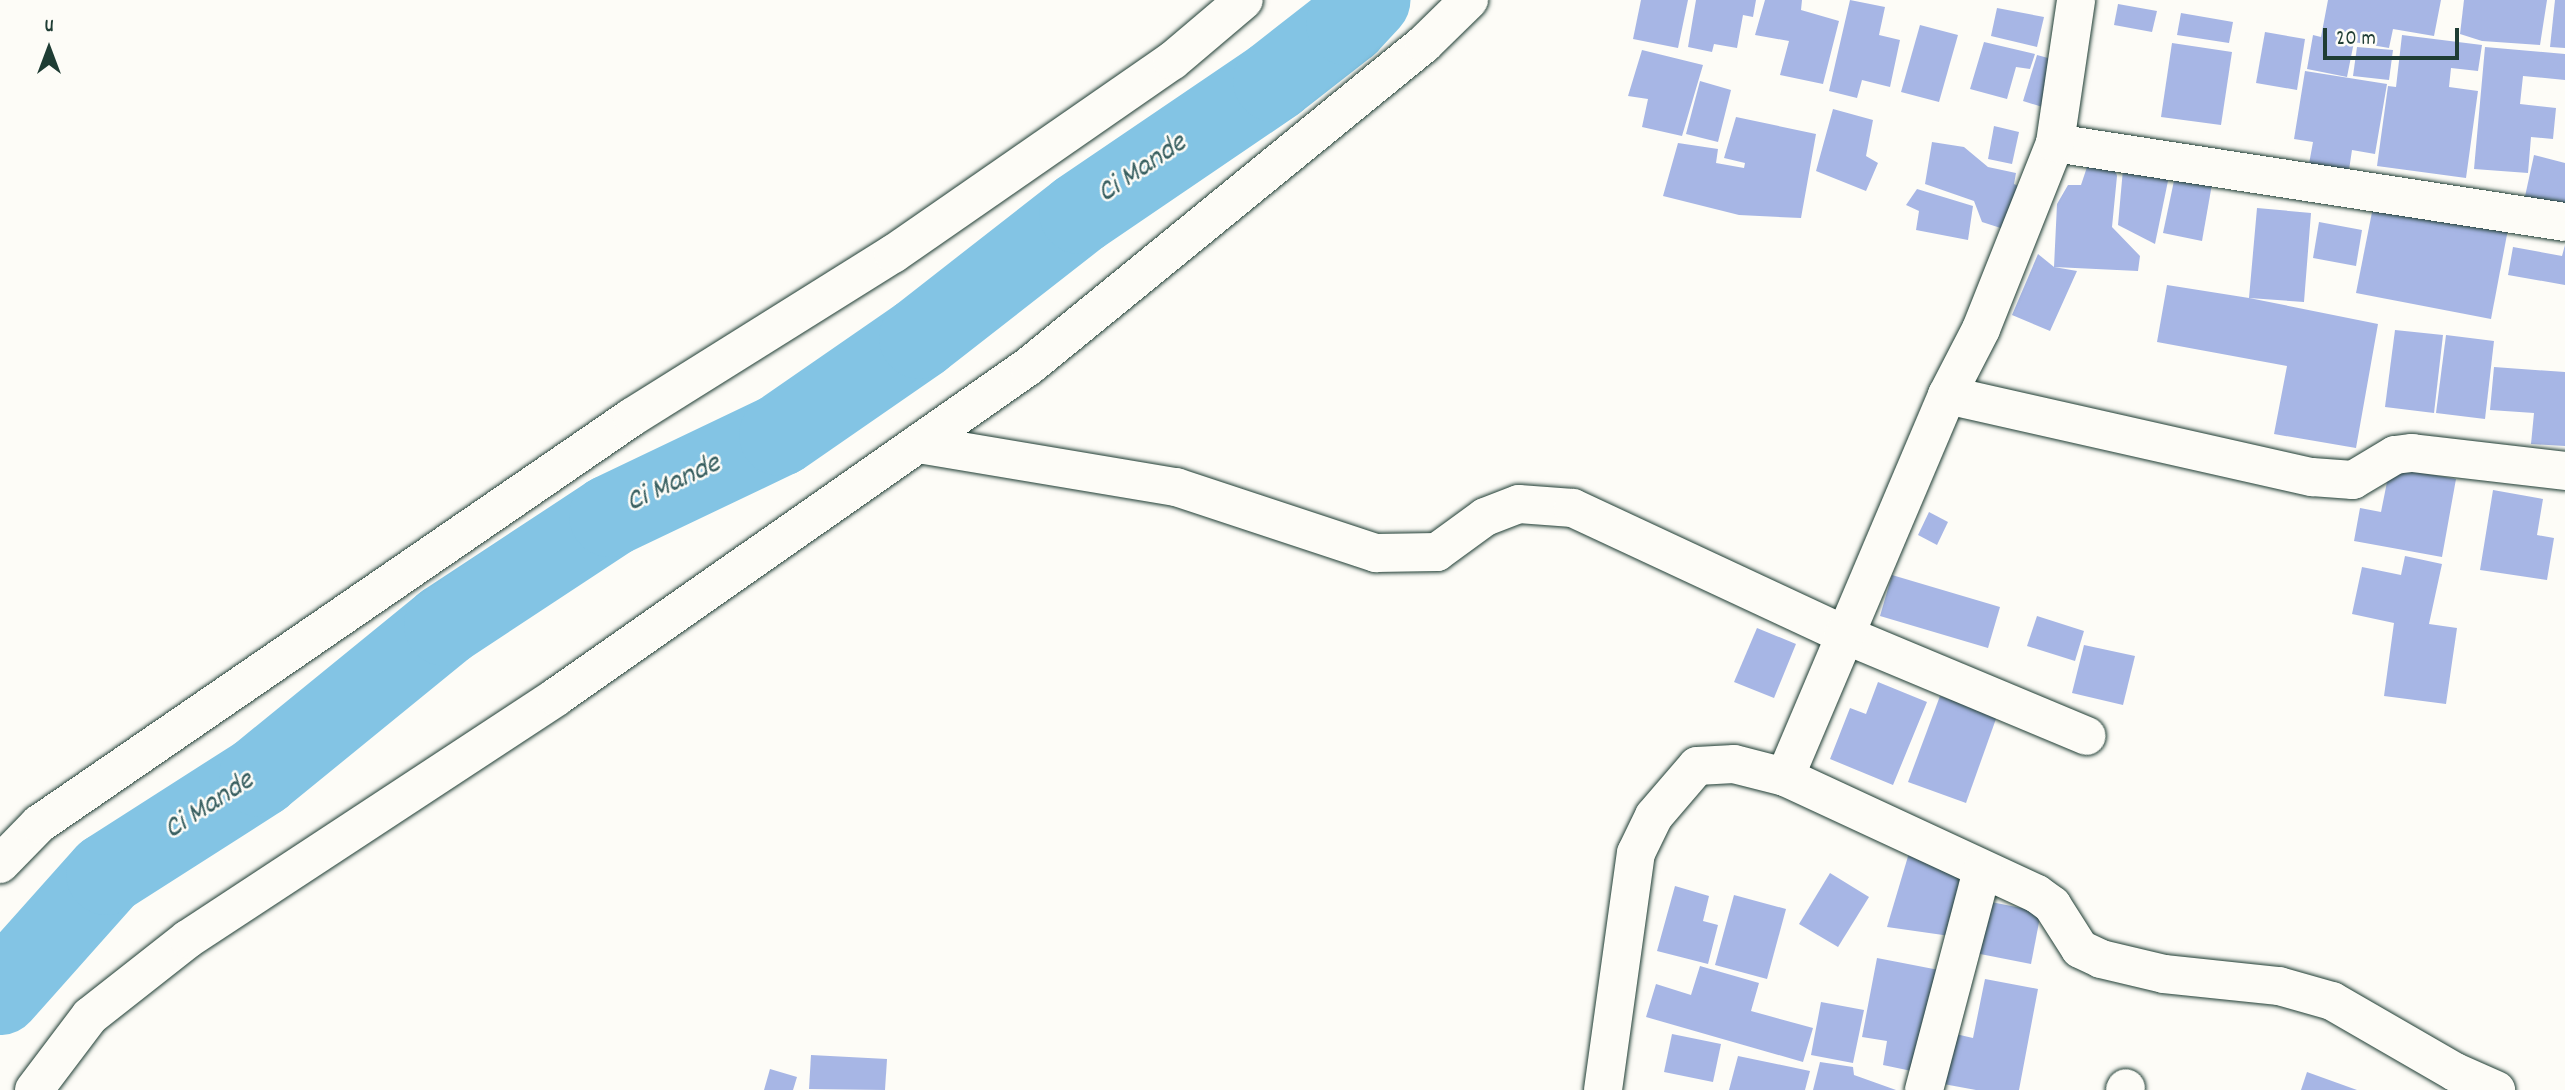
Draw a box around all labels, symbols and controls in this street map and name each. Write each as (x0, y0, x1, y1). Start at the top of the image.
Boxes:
north arrow (14, 14, 84, 84)
text: U (44, 14, 54, 41)
scale bar (2327, 14, 2464, 58)
text: 20 m (2336, 25, 2376, 55)
water label: Ci Mande (1091, 127, 1195, 213)
water label: Ci Mande (621, 448, 727, 522)
water label: Ci Mande (158, 765, 262, 849)

